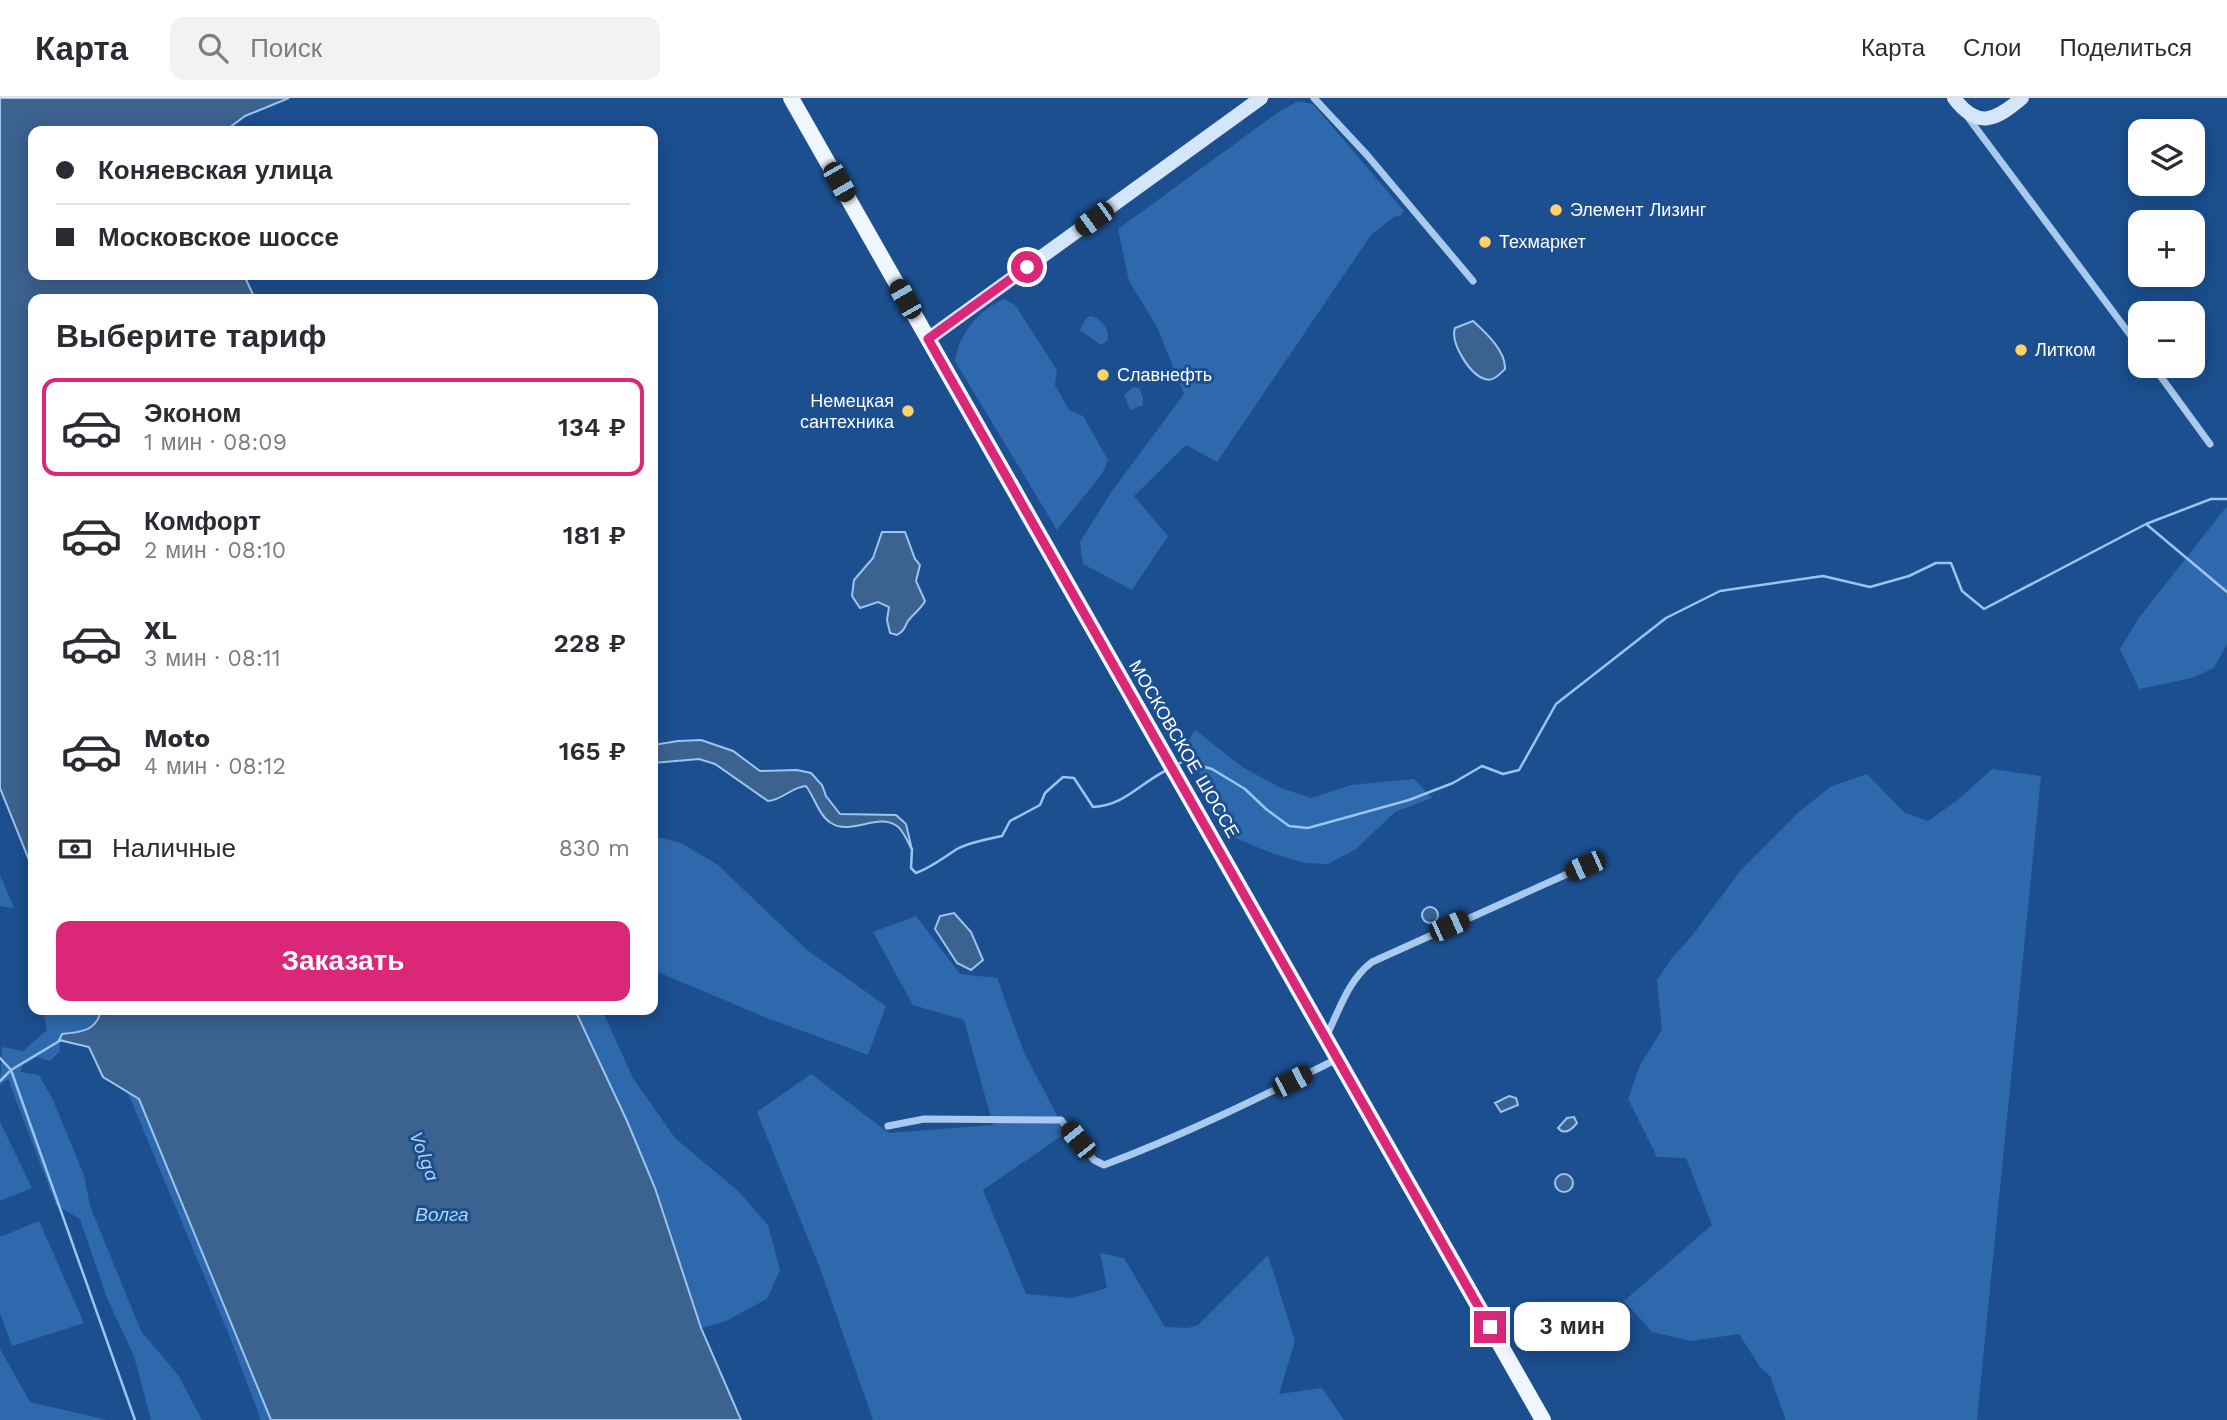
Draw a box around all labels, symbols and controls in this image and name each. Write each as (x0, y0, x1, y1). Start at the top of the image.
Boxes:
search box (170, 17, 660, 80)
text: Карта (35, 29, 128, 68)
icon: search (194, 29, 232, 67)
text: Поиск (250, 33, 322, 63)
text: Карта (1861, 34, 1925, 62)
text: Слои (1963, 34, 2021, 62)
text: Поделиться (2059, 34, 2192, 62)
map controls (2128, 119, 2205, 378)
button: layers (2128, 119, 2205, 196)
text: Коняевская улица (98, 155, 332, 185)
car (820, 159, 859, 205)
car (1071, 198, 1118, 240)
place label: Элемент Лизинг (1570, 199, 1707, 220)
marker: Элемент Лизинг (1548, 202, 1564, 218)
button: + (2128, 210, 2205, 287)
text: Московское шоссе (98, 222, 339, 252)
place label: Техмаркет (1499, 231, 1586, 252)
marker: Техмаркет (1477, 234, 1493, 250)
route start (1011, 251, 1043, 283)
car (886, 276, 925, 322)
button: − (2128, 301, 2205, 378)
text: Выберите тариф (56, 317, 327, 355)
place label: Литком (2035, 339, 2096, 360)
marker: Литком (2013, 342, 2029, 358)
place label: Славнефть (1117, 364, 1212, 385)
marker: Славнефть (1095, 367, 1111, 383)
place label: Немецкая сантехника (800, 390, 895, 432)
icon: car (60, 396, 123, 459)
text: Эконом (144, 398, 242, 428)
marker: Немецкая сантехника (900, 403, 916, 419)
text: 134 ₽ (558, 412, 626, 442)
text: 1 мин · 08:09 (144, 429, 287, 456)
icon: car (60, 504, 123, 567)
text: Комфорт (144, 506, 261, 536)
text: 181 ₽ (563, 520, 626, 550)
text: 2 мин · 08:10 (144, 537, 286, 564)
icon: car (60, 612, 123, 675)
text: XL (144, 615, 177, 645)
text: 228 ₽ (554, 628, 626, 658)
text: 3 мин · 08:11 (144, 645, 281, 672)
street label: МОСКОВСКОЕ ШОССЕ (1125, 656, 1244, 841)
icon: car (60, 720, 123, 783)
text: Moto (144, 723, 210, 753)
text: 165 ₽ (559, 736, 626, 766)
text: 4 мин · 08:12 (144, 753, 286, 780)
icon: cash (56, 830, 94, 868)
text: Наличные (112, 833, 236, 863)
text: 830 m (559, 835, 630, 862)
car (1562, 848, 1609, 884)
car (1426, 908, 1473, 944)
button: Заказать (56, 921, 630, 1001)
car (1269, 1062, 1316, 1100)
car (1057, 1117, 1100, 1163)
water label: Volga (405, 1128, 445, 1185)
water label: Волга (415, 1203, 469, 1226)
callout: 3 мин (1514, 1302, 1630, 1352)
route end (1474, 1311, 1506, 1343)
text: 3 мин (1539, 1313, 1605, 1340)

